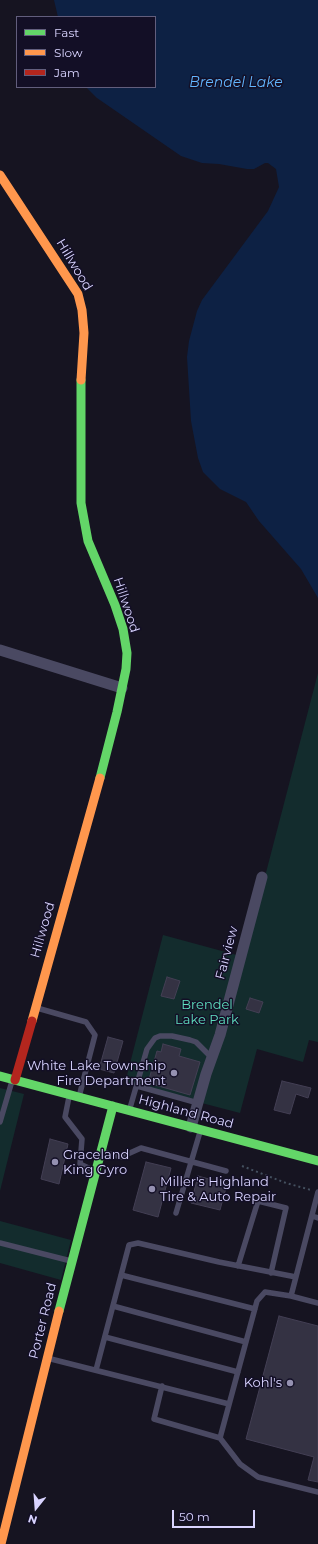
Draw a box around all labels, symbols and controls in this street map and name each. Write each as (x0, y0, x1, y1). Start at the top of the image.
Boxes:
legend (16, 16, 156, 88)
text: Fast (54, 25, 79, 40)
text: Slow (54, 45, 83, 60)
text: Jam (54, 65, 80, 80)
water label: Brendel Lake (189, 75, 283, 91)
street label: Hillwood (53, 236, 95, 294)
street label: Hillwood (110, 575, 142, 635)
street label: Hillwood (28, 900, 58, 960)
street label: Fairview (212, 925, 242, 981)
park label: Brendel Lake Park (175, 997, 239, 1028)
place label: White Lake Township Fire Department (27, 1058, 166, 1089)
marker: White Lake Township Fire Department (169, 1068, 179, 1078)
street label: Highland Road (137, 1092, 235, 1132)
place label: Graceland King Gyro (63, 1147, 129, 1178)
marker: Graceland King Gyro (50, 1157, 60, 1167)
place label: Miller's Highland Tire & Auto Repair (160, 1174, 276, 1205)
marker: Miller's Highland Tire & Auto Repair (147, 1184, 157, 1194)
street label: Porter Road (26, 1281, 60, 1361)
place label: Kohl's (244, 1375, 282, 1391)
marker: Kohl's (285, 1378, 295, 1388)
north arrow (16, 1488, 56, 1528)
scale bar (174, 1502, 257, 1528)
text: 50 m (179, 1509, 210, 1524)
text: N (26, 1511, 39, 1527)

